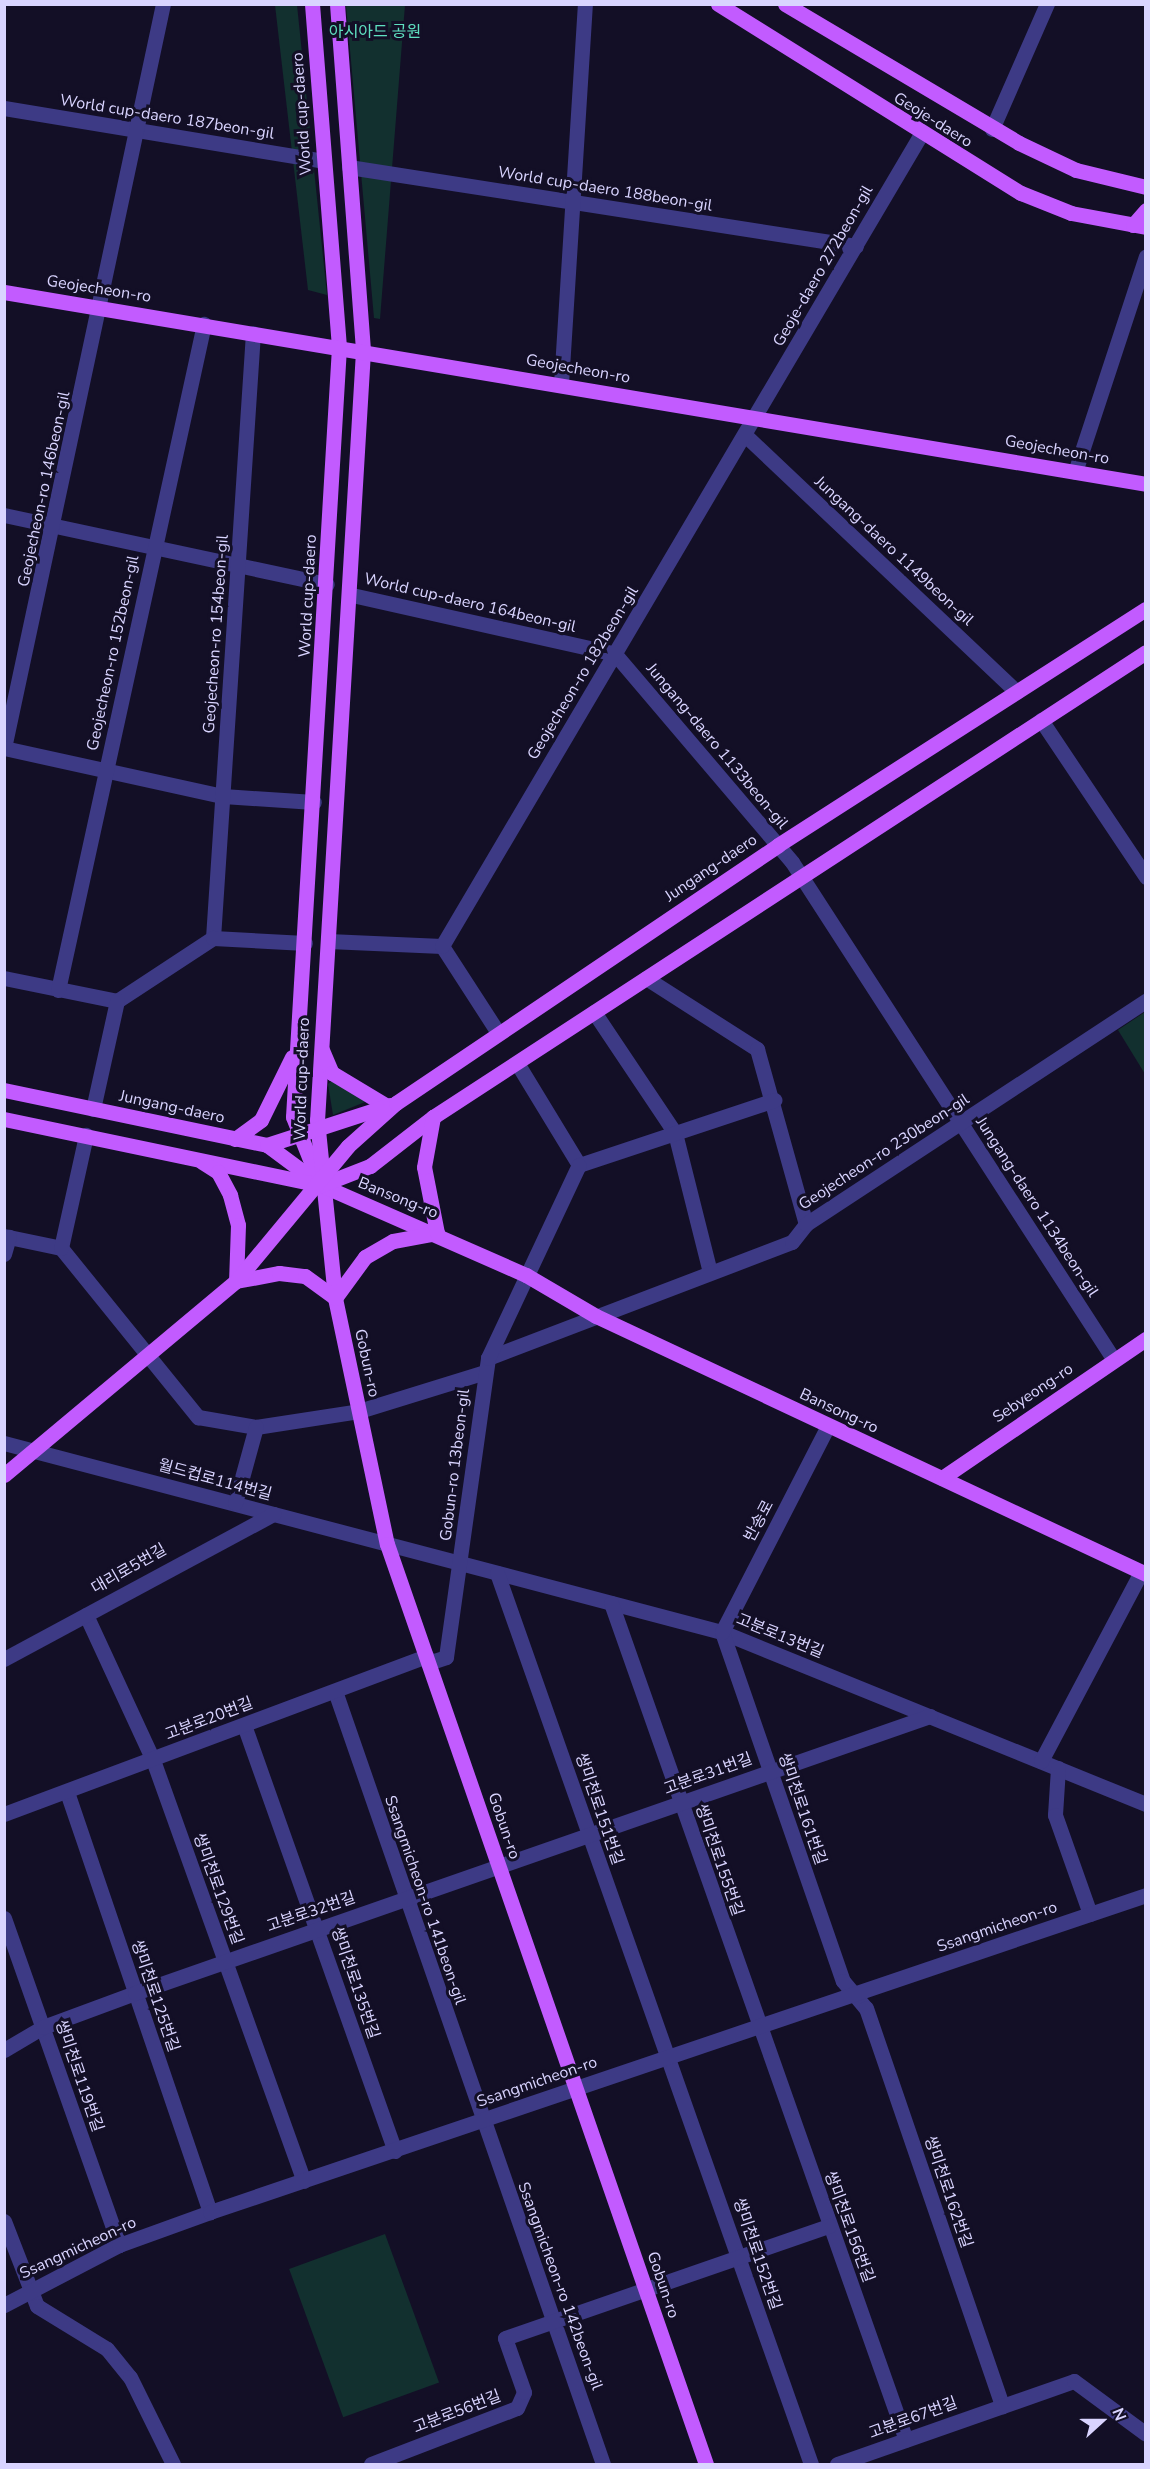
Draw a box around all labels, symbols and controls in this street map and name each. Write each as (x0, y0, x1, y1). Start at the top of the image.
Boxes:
park label: 아시아드 공원 (329, 22, 421, 42)
street label: World cup-daero (288, 52, 316, 176)
street label: Geoje-daero (890, 88, 976, 152)
street label: World cup-daero 187beon-gil (58, 91, 276, 143)
street label: World cup-daero 188beon-gil (496, 163, 714, 215)
street label: Geoje-daero 272beon-gil (769, 182, 877, 350)
street label: Geojecheon-ro (45, 271, 153, 307)
street label: Geojecheon-ro (524, 350, 632, 388)
street label: Geojecheon-ro 146beon-gil (14, 390, 74, 588)
street label: Geojecheon-ro (1003, 431, 1111, 469)
street label: Jungang-daero 1149beon-gil (810, 472, 978, 630)
street label: Geojecheon-ro 154beon-gil (199, 534, 233, 734)
street label: World cup-daero (295, 534, 321, 658)
street label: Geojecheon-ro 152beon-gil (83, 554, 143, 752)
street label: World cup-daero 164beon-gil (362, 569, 578, 637)
street label: Geojecheon-ro 182beon-gil (523, 583, 643, 763)
street label: Jungang-daero 1133beon-gil (642, 659, 792, 833)
street label: Jungang-daero (661, 830, 761, 906)
street label: World cup-daero (290, 1017, 314, 1141)
street label: Jungang-daero (117, 1086, 227, 1128)
street label: Geojecheon-ro 230beon-gil (795, 1090, 973, 1214)
street label: Jungang-daero 1134beon-gil (972, 1113, 1102, 1301)
street label: Bansong-ro (355, 1173, 441, 1223)
street label: Gobun-ro (350, 1327, 384, 1399)
street label: Sebyeong-ro (989, 1359, 1077, 1427)
street label: Bansong-ro (797, 1384, 881, 1438)
street label: Gobun-ro 13beon-gil (436, 1388, 474, 1542)
street label: 월드컵로114번길 (156, 1456, 274, 1504)
street label: 반송로 (740, 1497, 778, 1545)
street label: 대리로5번길 (88, 1540, 170, 1598)
street label: 고분로13번길 (733, 1610, 827, 1662)
street label: 고분로20번길 (162, 1693, 256, 1745)
street label: 고분로31번길 (661, 1749, 755, 1799)
street label: 쌍미천로151번길 (571, 1751, 627, 1867)
street label: 쌍미천로161번길 (774, 1751, 830, 1867)
street label: Gobun-ro (484, 1790, 524, 1862)
street label: Ssangmicheon-ro 141beon-gil (380, 1793, 470, 2007)
street label: 쌍미천로155번길 (691, 1802, 747, 1918)
street label: 쌍미천로129번길 (189, 1831, 247, 1947)
street label: 고분로32번길 (264, 1888, 358, 1936)
street label: Ssangmicheon-ro (934, 1897, 1060, 1957)
street label: 쌍미천로135번길 (327, 1925, 383, 2041)
street label: 쌍미천로125번길 (127, 1938, 183, 2054)
street label: 쌍미천로119번길 (51, 2018, 107, 2134)
street label: Ssangmicheon-ro (474, 2052, 600, 2112)
street label: 쌍미천로162번길 (920, 2134, 976, 2250)
street label: 쌍미천로156번길 (820, 2169, 878, 2285)
street label: Ssangmicheon-ro 142beon-gil (513, 2179, 607, 2393)
street label: 쌍미천로152번길 (729, 2196, 785, 2312)
street label: Ssangmicheon-ro (17, 2213, 139, 2283)
street label: Gobun-ro (643, 2249, 683, 2321)
street label: 고분로56번길 (410, 2386, 504, 2438)
north arrow (1072, 2391, 1132, 2451)
street label: 고분로67번길 (866, 2393, 960, 2443)
text: N (1106, 2405, 1131, 2424)

